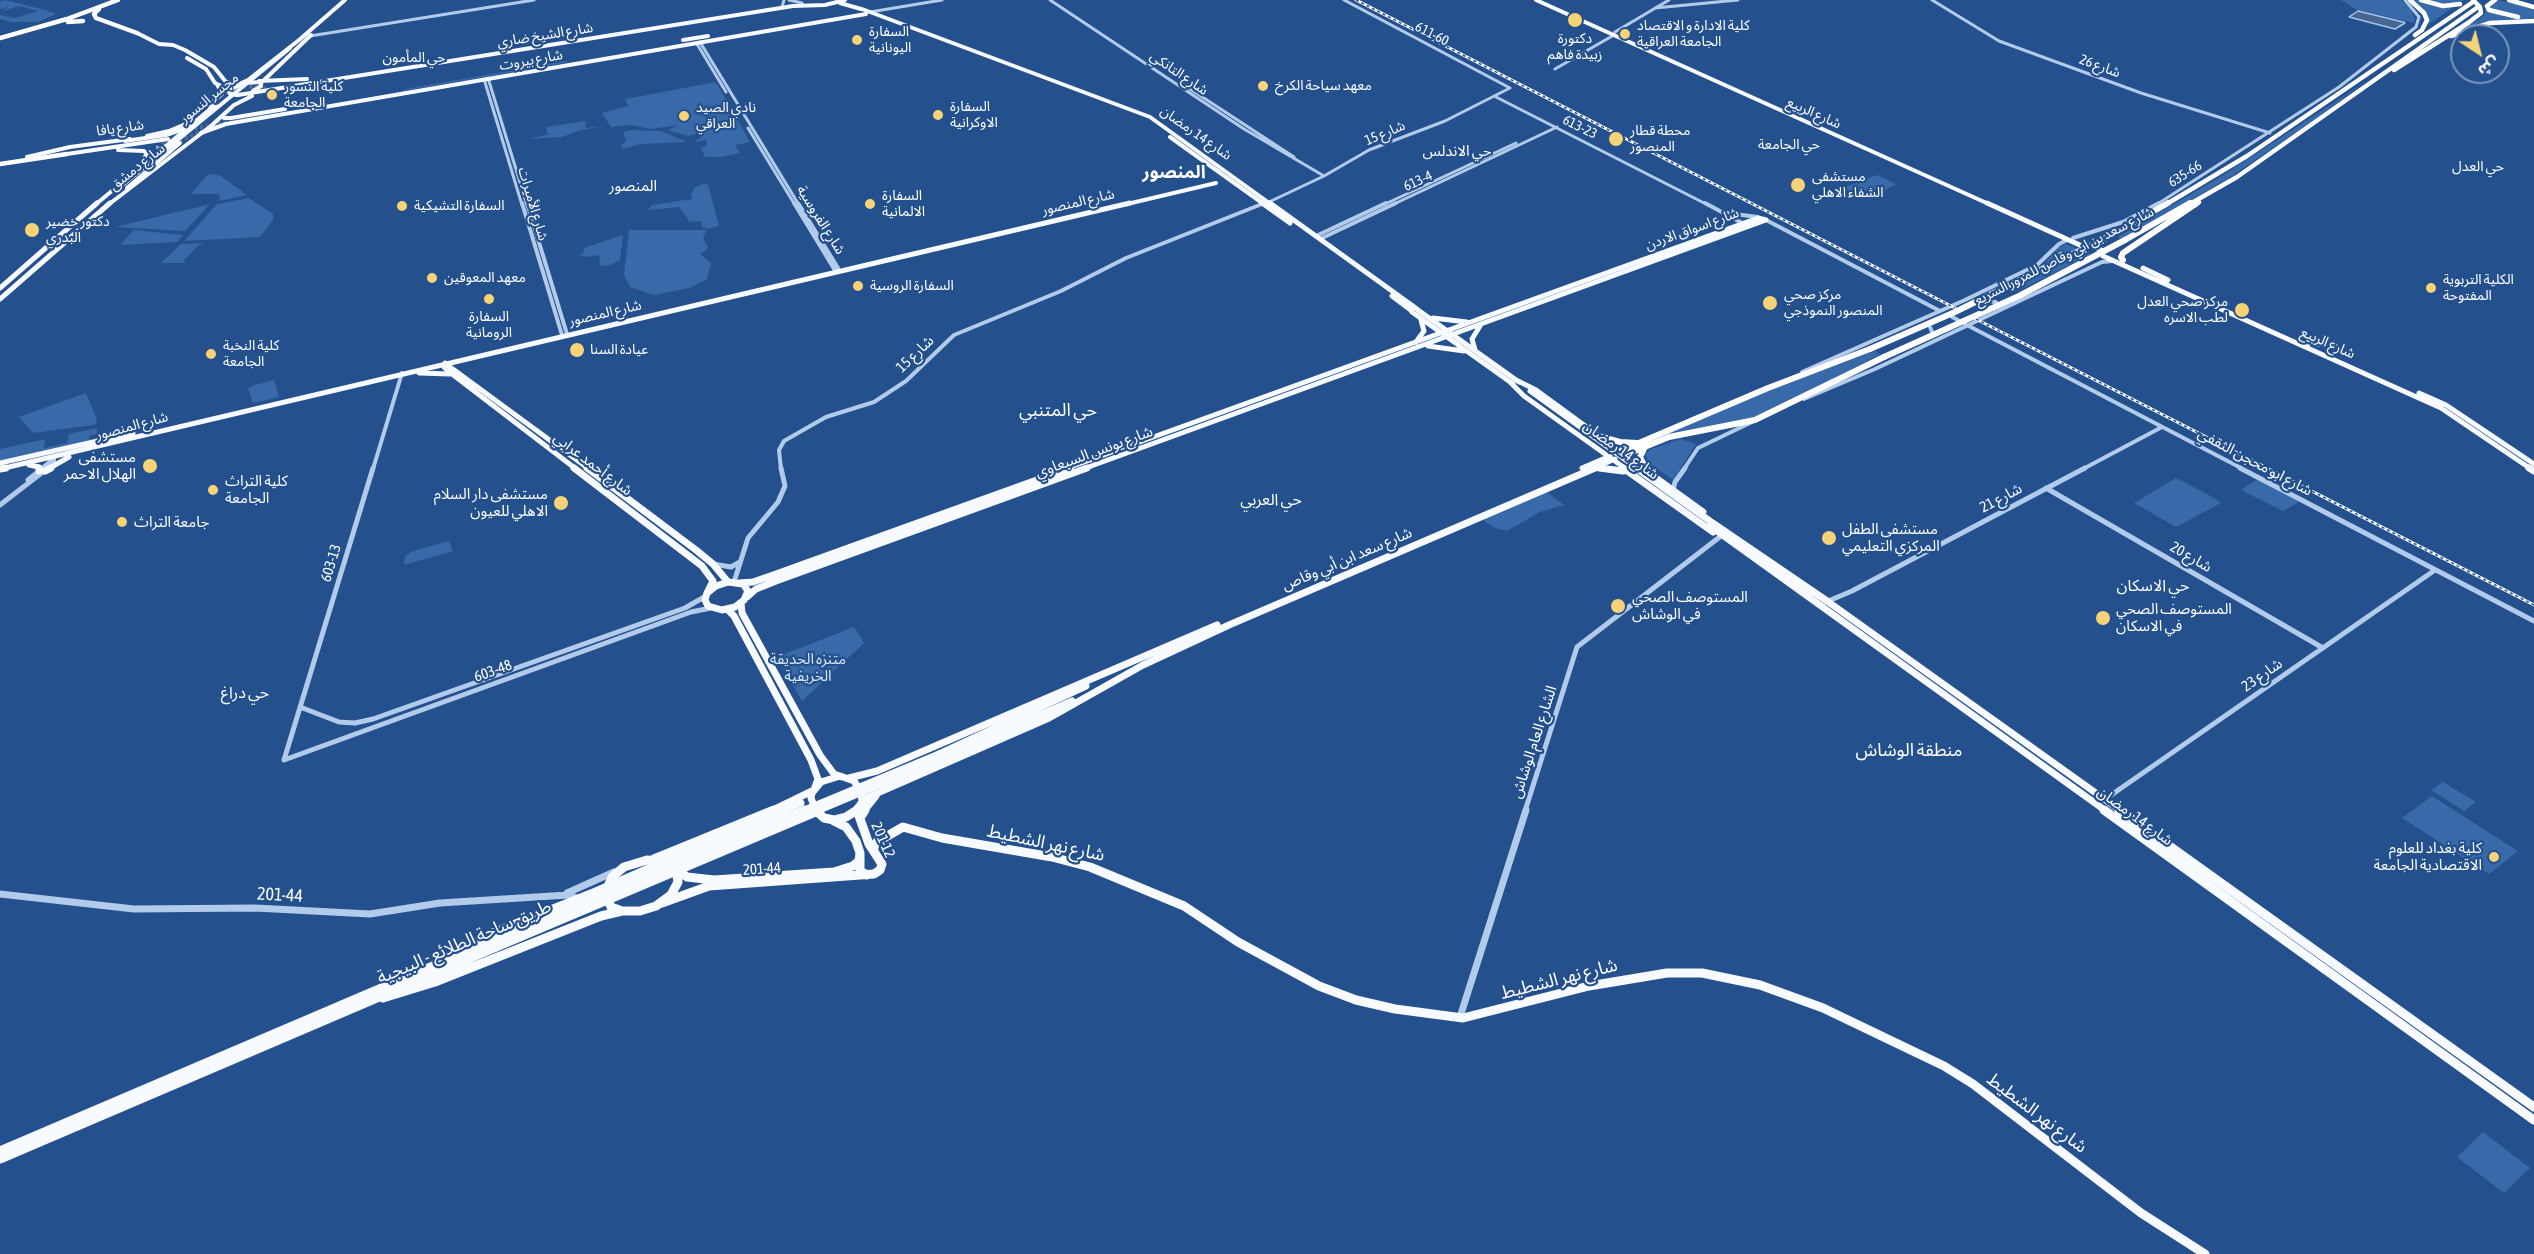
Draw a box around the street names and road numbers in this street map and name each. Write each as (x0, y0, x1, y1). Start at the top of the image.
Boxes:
street label: 611-60 (1412, 18, 1452, 50)
street label: شارع الشيخ ضاري (496, 19, 594, 51)
street label: شارع بيروت (498, 46, 564, 74)
street label: شارع التانكي (1147, 47, 1211, 99)
street label: شارع 26 (2077, 51, 2123, 81)
street label: مجسر النسور (176, 69, 242, 127)
street label: شارع الربيع (1784, 94, 1844, 132)
street label: شارع 14 رمضان (1157, 102, 1235, 164)
street label: 613-23 (1560, 111, 1600, 143)
street label: شارع يافا (95, 116, 145, 140)
street label: شارع 15 (1362, 117, 1408, 149)
street label: شارع دمشق (106, 140, 168, 194)
street label: 635-66 (2165, 157, 2205, 191)
street label: شارع الأميرات (514, 165, 552, 243)
street label: 613-4 (1401, 167, 1435, 195)
street label: شارع الفروسية (793, 183, 849, 257)
street label: شارع المنصور (1040, 185, 1116, 219)
street label: شارع سعد بن ابي وقاص للمرور السريع (1971, 203, 2157, 309)
street label: شارع اسواق الاردن (1643, 204, 1741, 254)
street label: شارع المنصور (567, 296, 643, 330)
street label: شارع الربيع (2298, 324, 2358, 362)
street label: شارع 15 (892, 332, 938, 376)
street label: شارع المنصور (94, 408, 170, 444)
street label: شارع 14 رمضان (1580, 417, 1662, 483)
street label: شارع يونس السبعاوي (1033, 422, 1155, 482)
street label: شارع ابو محجن الثقفي (2195, 424, 2315, 500)
street label: شارع أحمد عرابي (550, 428, 636, 500)
street label: شارع 21 (1977, 479, 2025, 517)
street label: شارع سعد ابن أبي وقاص (1279, 523, 1415, 595)
street label: شارع 20 (2167, 538, 2215, 576)
street label: 603-13 (317, 542, 345, 584)
street label: شارع 23 (2238, 655, 2286, 695)
street label: 603-48 (472, 656, 514, 686)
street label: الشارع العام الوشاش (1507, 683, 1561, 801)
street label: شارع 14 رمضان (2094, 783, 2176, 849)
street label: 201-12 (867, 819, 899, 861)
street label: شارع نهر الشطيط (985, 820, 1107, 866)
street label: 201-44 (742, 859, 782, 879)
street label: 201-44 (257, 883, 303, 907)
street label: طريق ساحة الطلائع - البيجية (373, 895, 555, 989)
street label: شارع نهر الشطيط (1498, 954, 1620, 1004)
street label: شارع نهر الشطيط (1983, 1068, 2091, 1158)

